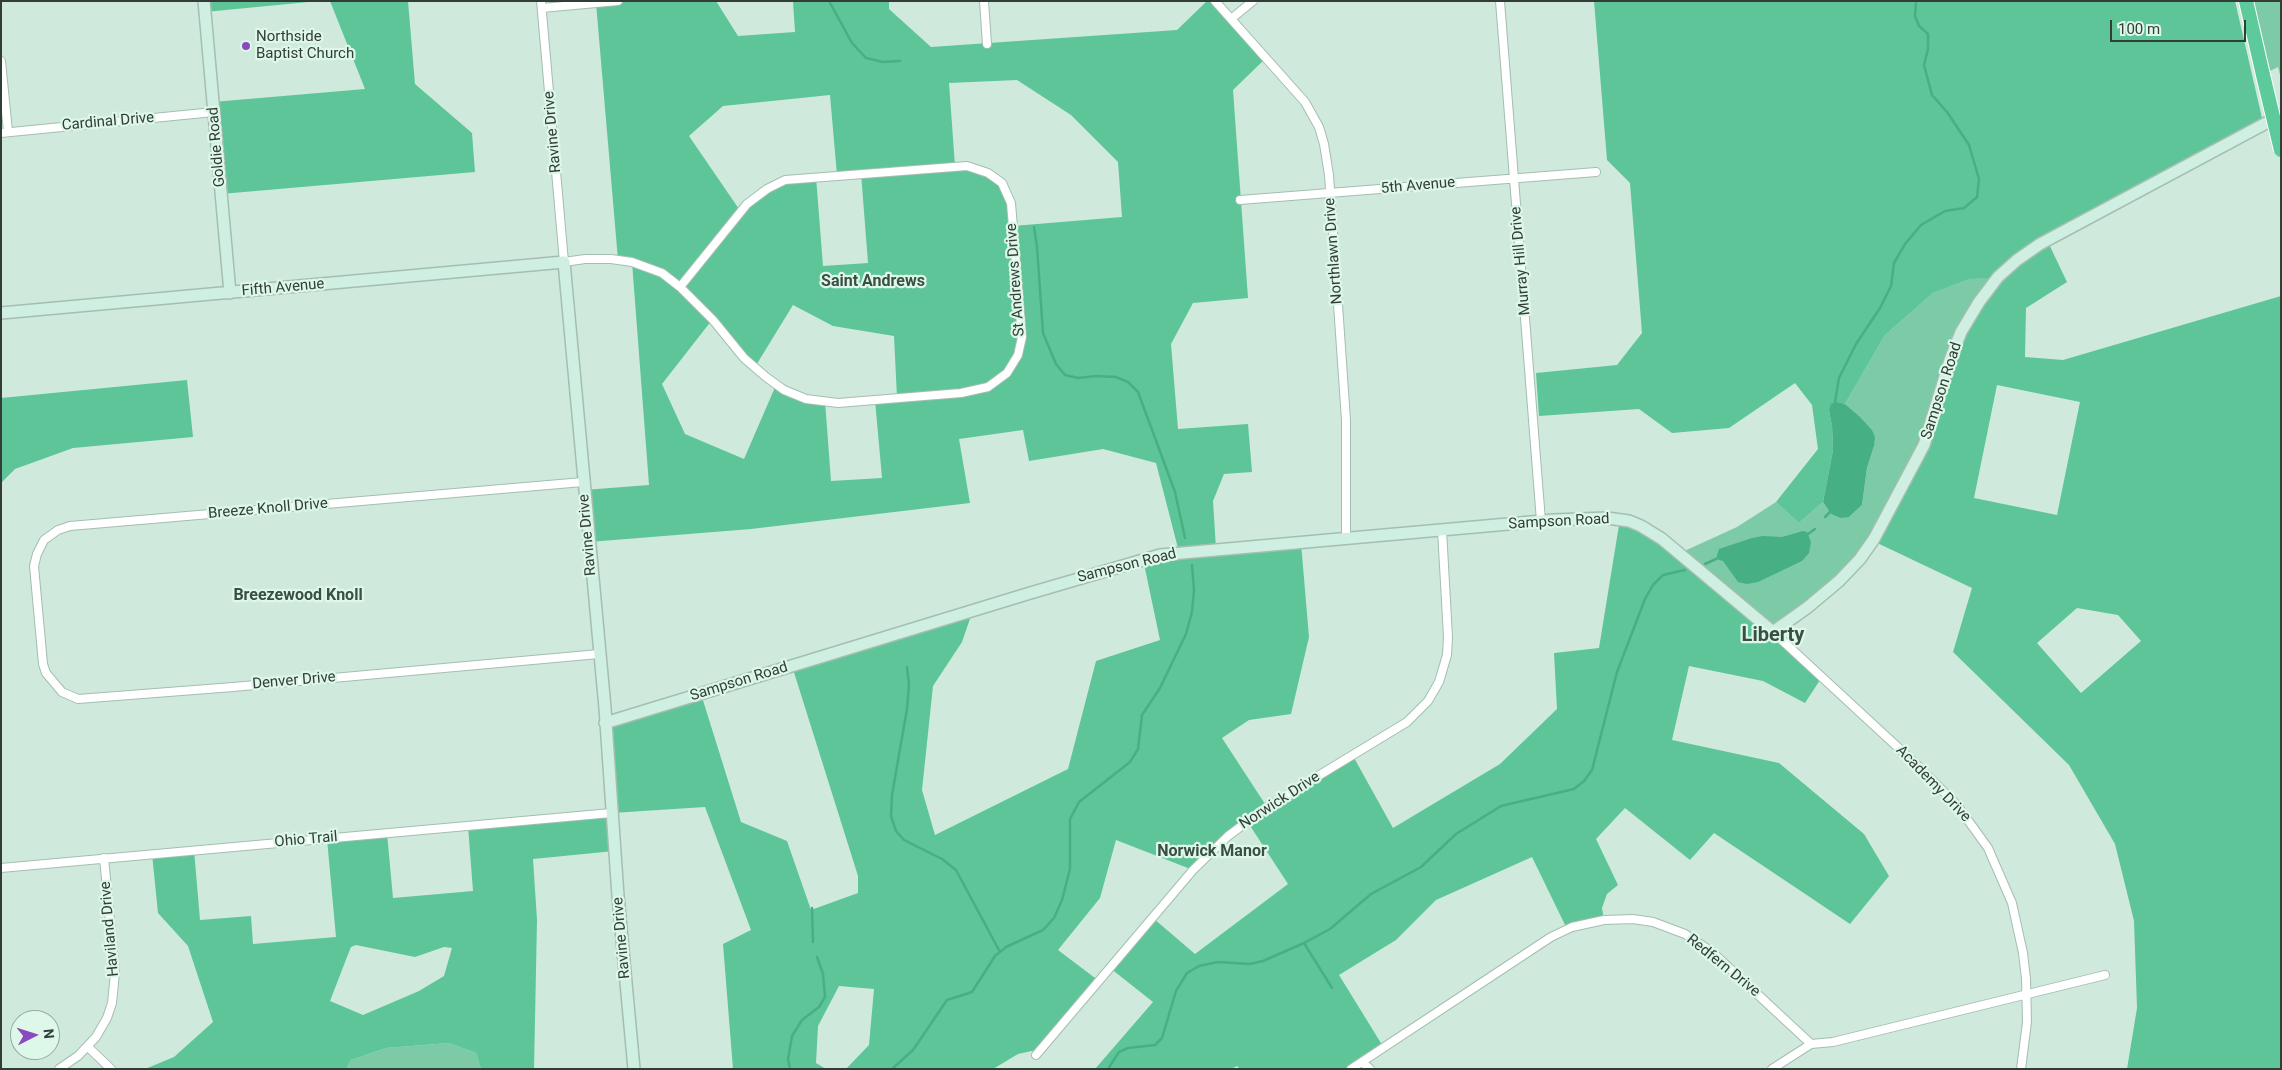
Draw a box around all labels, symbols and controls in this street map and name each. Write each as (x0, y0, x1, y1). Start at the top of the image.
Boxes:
scale bar (2112, 10, 2248, 42)
text: 100 m (2118, 20, 2160, 38)
place label: Northside Baptist Church (256, 28, 354, 63)
marker: Northside Baptist Church (240, 40, 252, 52)
street label: Ravine Drive (540, 90, 566, 174)
street label: Goldie Road (205, 106, 229, 188)
street label: Cardinal Drive (61, 109, 155, 135)
street label: 5th Avenue (1380, 174, 1456, 198)
street label: Northlawn Drive (1321, 197, 1347, 305)
street label: Murray Hill Drive (1507, 206, 1535, 316)
street label: St Andrews Drive (1003, 223, 1029, 337)
district label: Saint Andrews (821, 272, 925, 292)
street label: Fifth Avenue (241, 275, 325, 301)
street label: Sampson Road (1918, 340, 1966, 442)
street label: Ravine Drive (575, 493, 601, 577)
street label: Breeze Knoll Drive (207, 495, 329, 523)
street label: Sampson Road (1508, 510, 1610, 534)
street label: Sampson Road (1076, 545, 1178, 587)
district label: Breezewood Knoll (233, 586, 363, 606)
district label: Liberty (1742, 624, 1804, 648)
street label: Sampson Road (688, 659, 790, 705)
street label: Denver Drive (252, 668, 336, 694)
street label: Academy Drive (1892, 742, 1974, 826)
street label: Norwick Drive (1236, 768, 1324, 834)
street label: Ohio Trail (274, 828, 338, 852)
district label: Norwick Manor (1157, 842, 1267, 862)
street label: Haviland Drive (97, 881, 123, 977)
street label: Ravine Drive (609, 896, 635, 980)
street label: Redfern Drive (1683, 931, 1763, 1001)
north arrow (10, 1010, 60, 1060)
text: N (41, 1028, 57, 1039)

